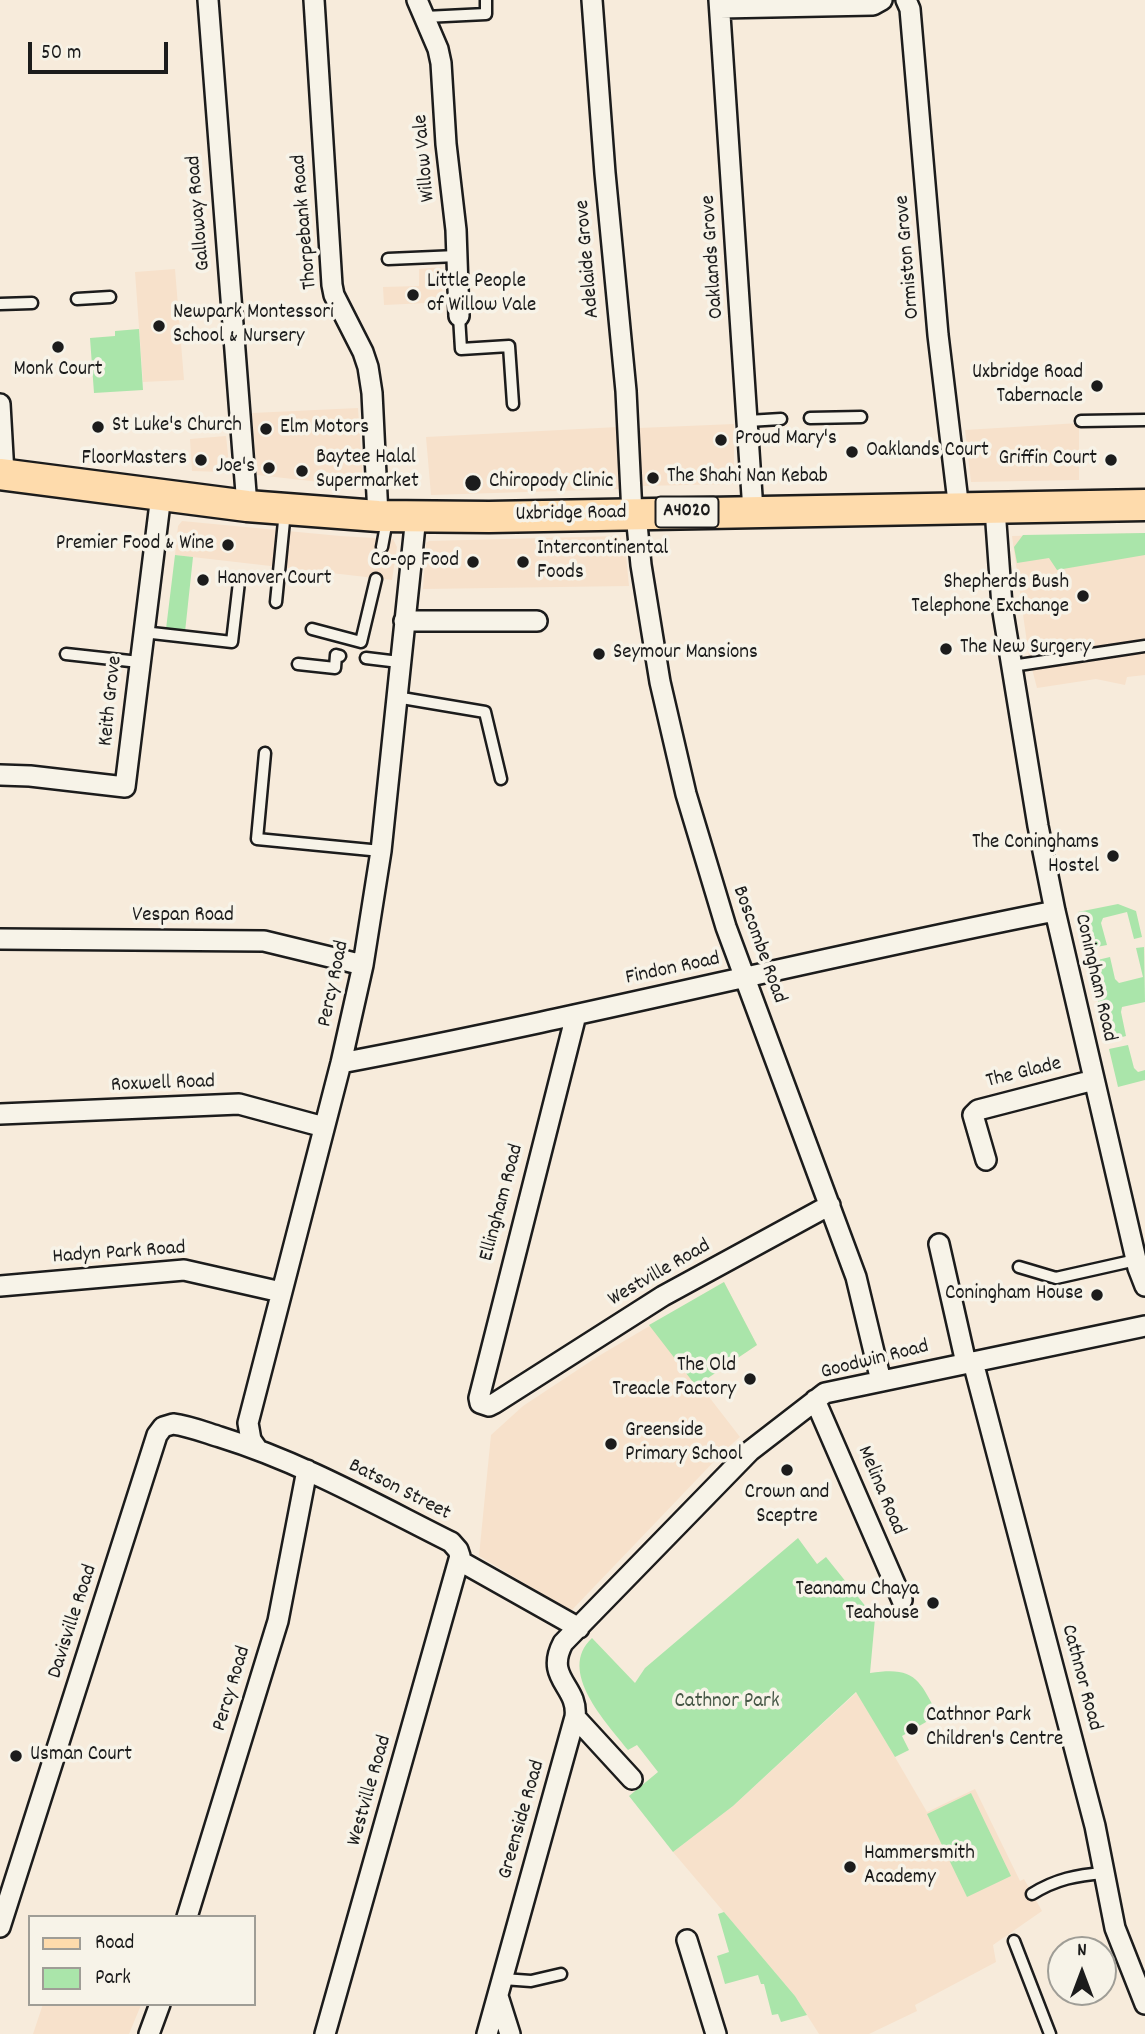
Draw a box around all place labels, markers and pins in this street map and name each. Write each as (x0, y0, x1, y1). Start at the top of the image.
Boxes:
place label: Little People of Willow Vale (427, 270, 536, 320)
marker: Little People of Willow Vale (405, 287, 421, 303)
place label: Newpark Montessori School & Nursery (173, 301, 334, 351)
marker: Newpark Montessori School & Nursery (151, 318, 167, 334)
marker: Monk Court (50, 339, 66, 355)
place label: Monk Court (13, 358, 103, 384)
place label: Uxbridge Road Tabernacle (972, 361, 1083, 411)
marker: Uxbridge Road Tabernacle (1089, 378, 1105, 394)
place label: St Luke's Church (112, 414, 242, 440)
place label: Elm Motors (280, 416, 369, 442)
marker: St Luke's Church (90, 419, 106, 435)
marker: Elm Motors (258, 421, 274, 437)
place label: Proud Mary's (735, 427, 837, 453)
marker: Proud Mary's (713, 432, 729, 448)
place label: Oaklands Court (866, 439, 989, 465)
marker: Oaklands Court (844, 444, 860, 460)
place label: Baytee Halal Supermarket (316, 446, 419, 496)
place label: FloorMasters (82, 447, 187, 473)
place label: Griffin Court (998, 447, 1097, 473)
marker: FloorMasters (193, 452, 209, 468)
marker: Griffin Court (1103, 452, 1119, 468)
place label: Joe's (216, 455, 255, 481)
marker: Joe's (261, 460, 277, 476)
marker: Baytee Halal Supermarket (294, 463, 310, 479)
place label: The Shahi Nan Kebab (667, 465, 828, 491)
place label: Chiropody Clinic (489, 470, 613, 496)
marker: The Shahi Nan Kebab (645, 470, 661, 486)
marker: Chiropody Clinic (463, 473, 483, 493)
place label: Premier Food & Wine (56, 532, 214, 558)
marker: Premier Food & Wine (220, 537, 236, 553)
place label: Intercontinental Foods (537, 537, 668, 587)
place label: Co-op Food (370, 549, 459, 575)
marker: Co-op Food (465, 554, 481, 570)
marker: Intercontinental Foods (515, 554, 531, 570)
place label: Hanover Court (217, 567, 332, 593)
place label: Shepherds Bush Telephone Exchange (911, 571, 1069, 621)
marker: Hanover Court (195, 572, 211, 588)
marker: Shepherds Bush Telephone Exchange (1075, 588, 1091, 604)
place label: The New Surgery (960, 636, 1091, 662)
place label: Seymour Mansions (613, 641, 758, 667)
marker: The New Surgery (938, 641, 954, 657)
marker: Seymour Mansions (591, 646, 607, 662)
place label: The Coninghams Hostel (972, 831, 1099, 881)
marker: The Coninghams Hostel (1105, 848, 1121, 864)
place label: Coningham House (945, 1282, 1083, 1308)
marker: Coningham House (1089, 1287, 1105, 1303)
place label: The Old Treacle Factory (612, 1354, 736, 1404)
marker: The Old Treacle Factory (742, 1371, 758, 1387)
place label: Greenside Primary School (625, 1419, 743, 1469)
marker: Greenside Primary School (603, 1436, 619, 1452)
marker: Crown and Sceptre (779, 1462, 795, 1478)
place label: Crown and Sceptre (745, 1481, 829, 1531)
place label: Teanamu Chaya Teahouse (795, 1578, 919, 1628)
marker: Teanamu Chaya Teahouse (925, 1595, 941, 1611)
place label: Cathnor Park Children's Centre (926, 1704, 1063, 1754)
marker: Cathnor Park Children's Centre (904, 1721, 920, 1737)
place label: Usman Court (30, 1743, 132, 1769)
marker: Usman Court (8, 1748, 24, 1764)
place label: Hammersmith Academy (864, 1842, 975, 1892)
marker: Hammersmith Academy (842, 1859, 858, 1875)

